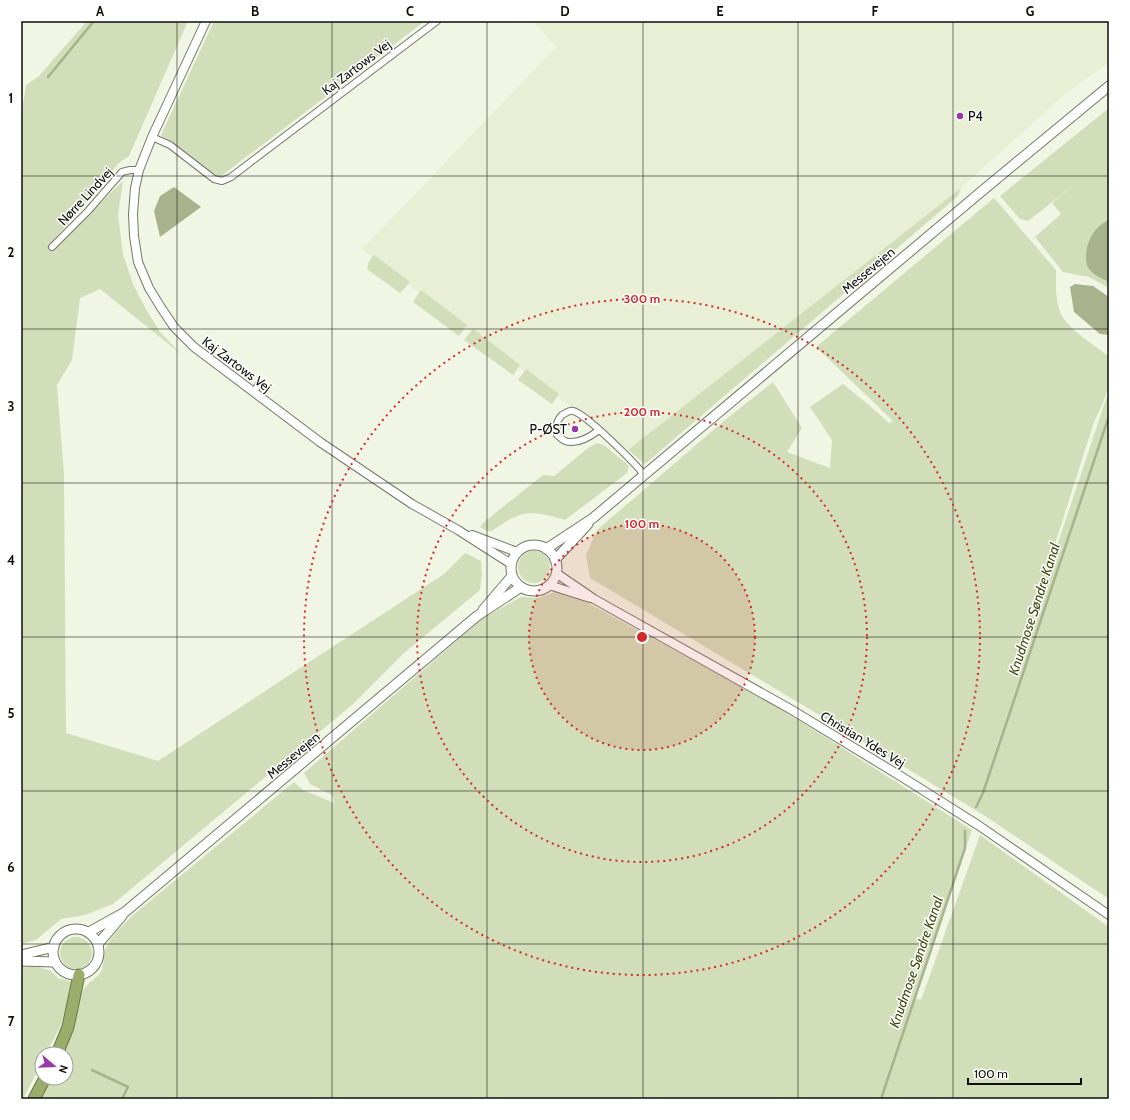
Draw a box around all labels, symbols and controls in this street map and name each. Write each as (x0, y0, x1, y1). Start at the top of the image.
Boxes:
text: A (96, 3, 105, 19)
text: B (251, 3, 259, 19)
text: C (406, 3, 414, 19)
text: D (560, 3, 570, 19)
text: E (716, 3, 724, 19)
text: F (872, 3, 879, 19)
text: G (1026, 3, 1035, 19)
street label: Kaj Zartows Vej (318, 36, 394, 99)
text: 1 (9, 90, 13, 106)
place label: P4 (968, 108, 983, 124)
marker: P4 (955, 111, 965, 121)
street label: Nørre Lindvej (54, 164, 117, 229)
street label: Messevejen (838, 243, 898, 297)
text: 2 (8, 244, 15, 260)
text: 300 m (624, 291, 660, 306)
street label: Kaj Zartows Vej (199, 333, 275, 396)
text: 3 (7, 398, 15, 414)
text: 200 m (624, 404, 660, 419)
place label: P-ØST (530, 421, 567, 437)
marker: P-ØST (570, 424, 580, 434)
text: 100 m (625, 516, 659, 531)
water label: Knudmose Søndre Kanal (1004, 540, 1064, 677)
text: 4 (7, 552, 15, 568)
centre of rings (635, 630, 649, 644)
text: 5 (8, 705, 15, 721)
street label: Christian Ydes Vej (817, 707, 908, 771)
street label: Messevejen (263, 728, 323, 782)
text: 6 (7, 859, 15, 875)
water label: Knudmose Søndre Kanal (885, 893, 947, 1030)
text: 7 (8, 1013, 15, 1029)
north arrow (34, 1046, 74, 1086)
scale bar (968, 1060, 1081, 1086)
text: N (56, 1063, 71, 1075)
text: 100 m (974, 1066, 1008, 1081)

